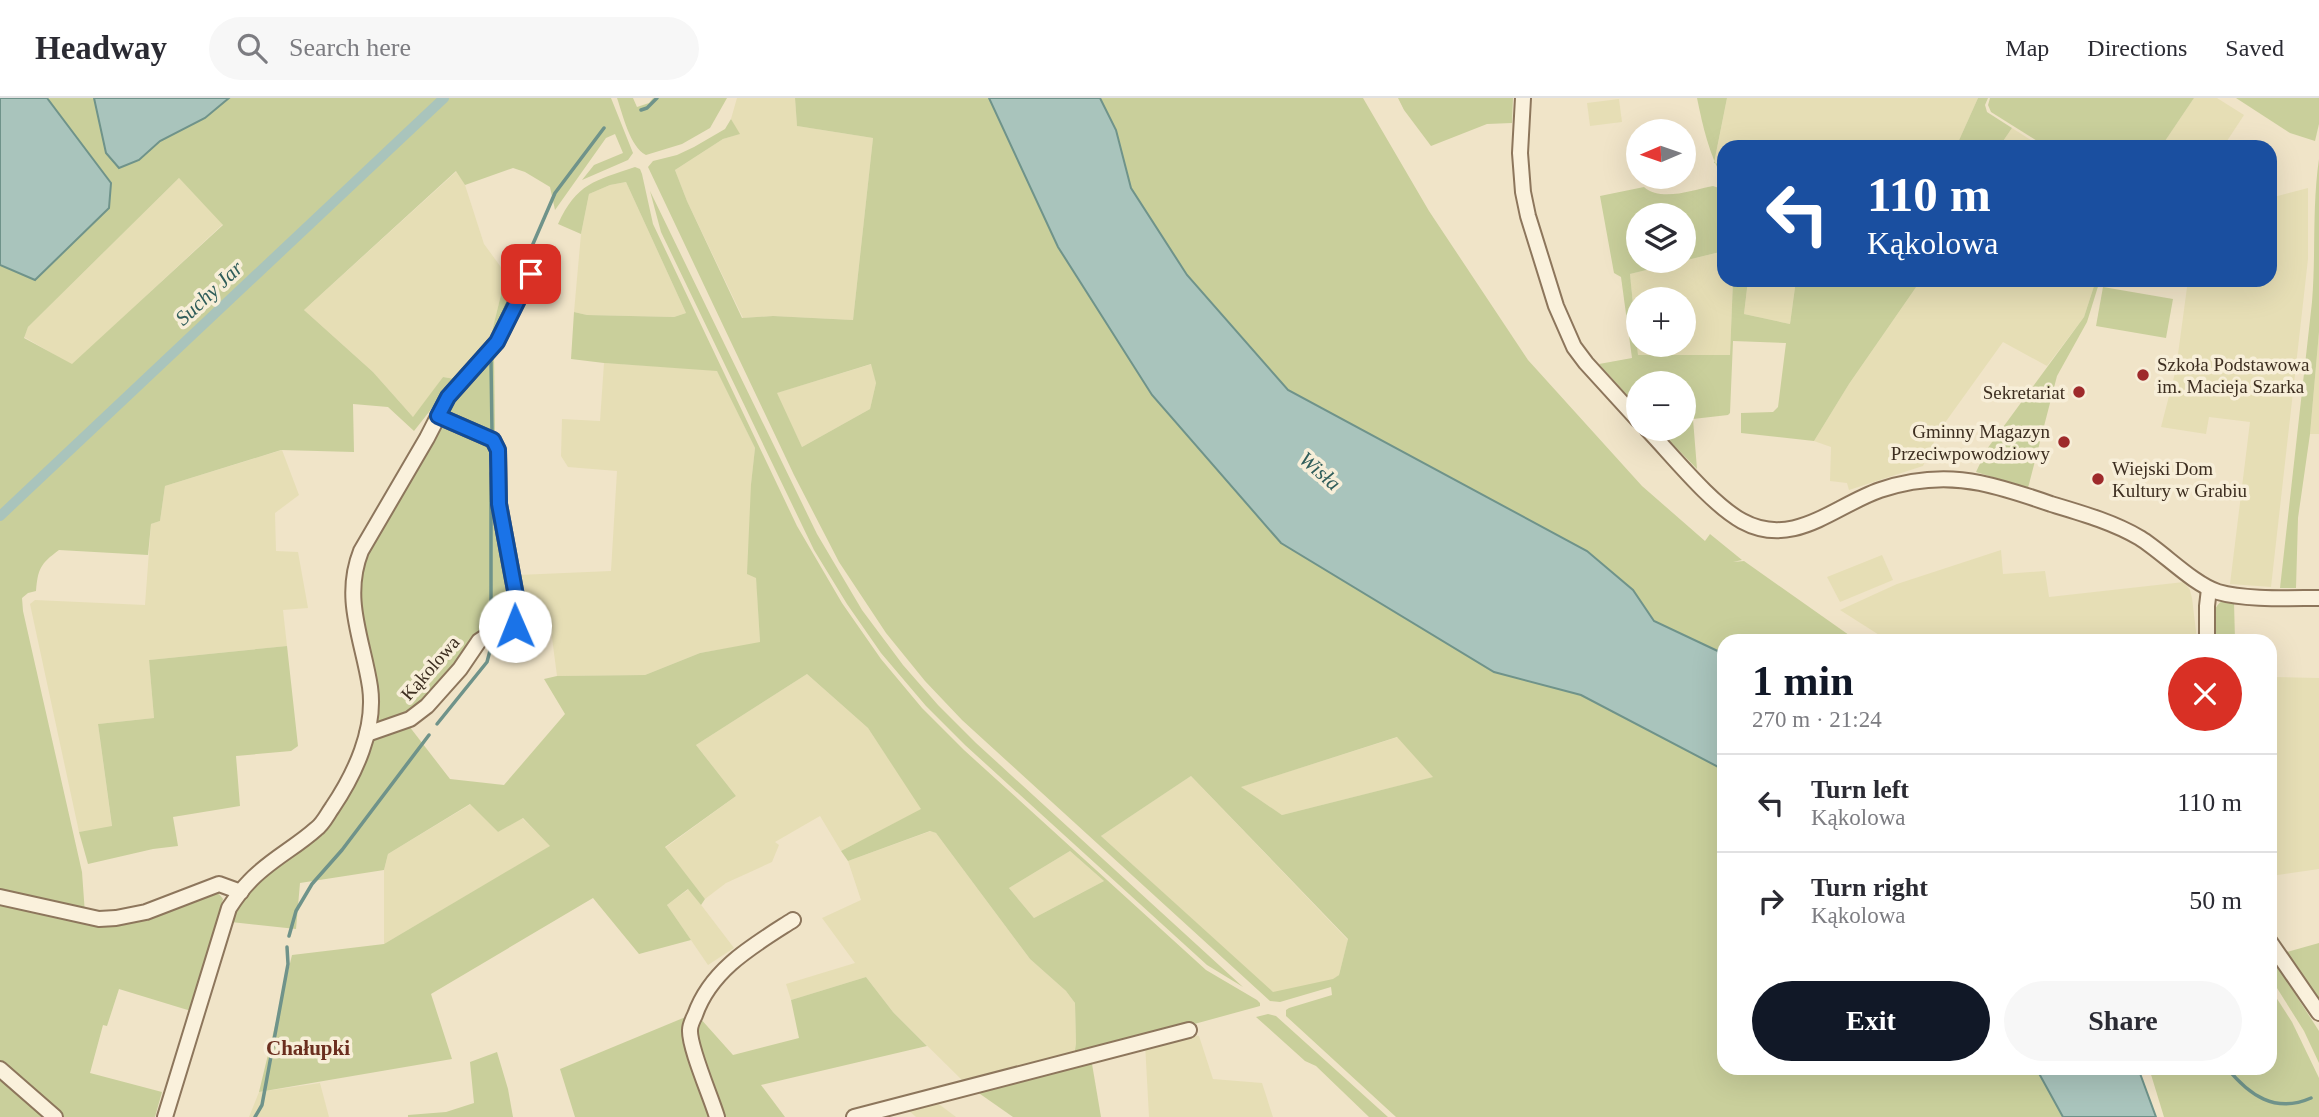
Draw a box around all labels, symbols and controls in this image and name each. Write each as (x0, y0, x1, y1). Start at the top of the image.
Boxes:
search box (209, 17, 699, 80)
icon: search (233, 29, 271, 67)
text: Headway (35, 30, 167, 66)
text: Search here (289, 33, 411, 62)
text: Map (2005, 35, 2049, 61)
text: Directions (2087, 35, 2187, 61)
text: Saved (2225, 35, 2284, 61)
north arrow (1626, 119, 1696, 189)
map controls (1626, 119, 1696, 441)
text: 110 m (1867, 167, 1991, 222)
icon: left (1752, 168, 1843, 259)
button: layers (1626, 203, 1696, 273)
text: Kąkolowa (1867, 225, 1999, 261)
pin (501, 244, 561, 304)
water label: Suchy Jar (170, 255, 248, 330)
icon: arrive (512, 255, 550, 293)
button: + (1626, 287, 1696, 357)
place label: Szkoła Podstawowa im. Macieja Szarka (2157, 354, 2310, 397)
marker: Szkoła Podstawowa im. Macieja Szarka (2135, 367, 2151, 383)
button: − (1626, 371, 1696, 441)
place label: Sekretariat (1983, 382, 2066, 403)
marker: Sekretariat (2071, 384, 2087, 400)
place label: Gminny Magazyn Przeciwpowodziowy (1891, 421, 2050, 464)
marker: Gminny Magazyn Przeciwpowodziowy (2056, 434, 2072, 450)
water label: Wisła (1295, 447, 1345, 495)
place label: Wiejski Dom Kultury w Grabiu (2112, 458, 2248, 501)
marker: Wiejski Dom Kultury w Grabiu (2090, 471, 2106, 487)
position arrow (478, 589, 552, 663)
street label: Kąkolowa (396, 631, 464, 704)
button: close (2168, 657, 2242, 731)
text: 1 min (1752, 658, 1854, 704)
text: 270 m · 21:24 (1752, 707, 1882, 732)
text: Turn left (1811, 775, 1909, 804)
icon: left (1752, 784, 1790, 822)
text: 110 m (2177, 788, 2242, 817)
text: Kąkolowa (1811, 805, 1906, 830)
text: Turn right (1811, 873, 1928, 902)
icon: right (1752, 882, 1790, 920)
text: 50 m (2189, 886, 2242, 915)
text: Kąkolowa (1811, 903, 1906, 928)
button: Exit (1752, 981, 1990, 1061)
button: Share (2004, 981, 2242, 1061)
district label: Chałupki (266, 1036, 350, 1060)

